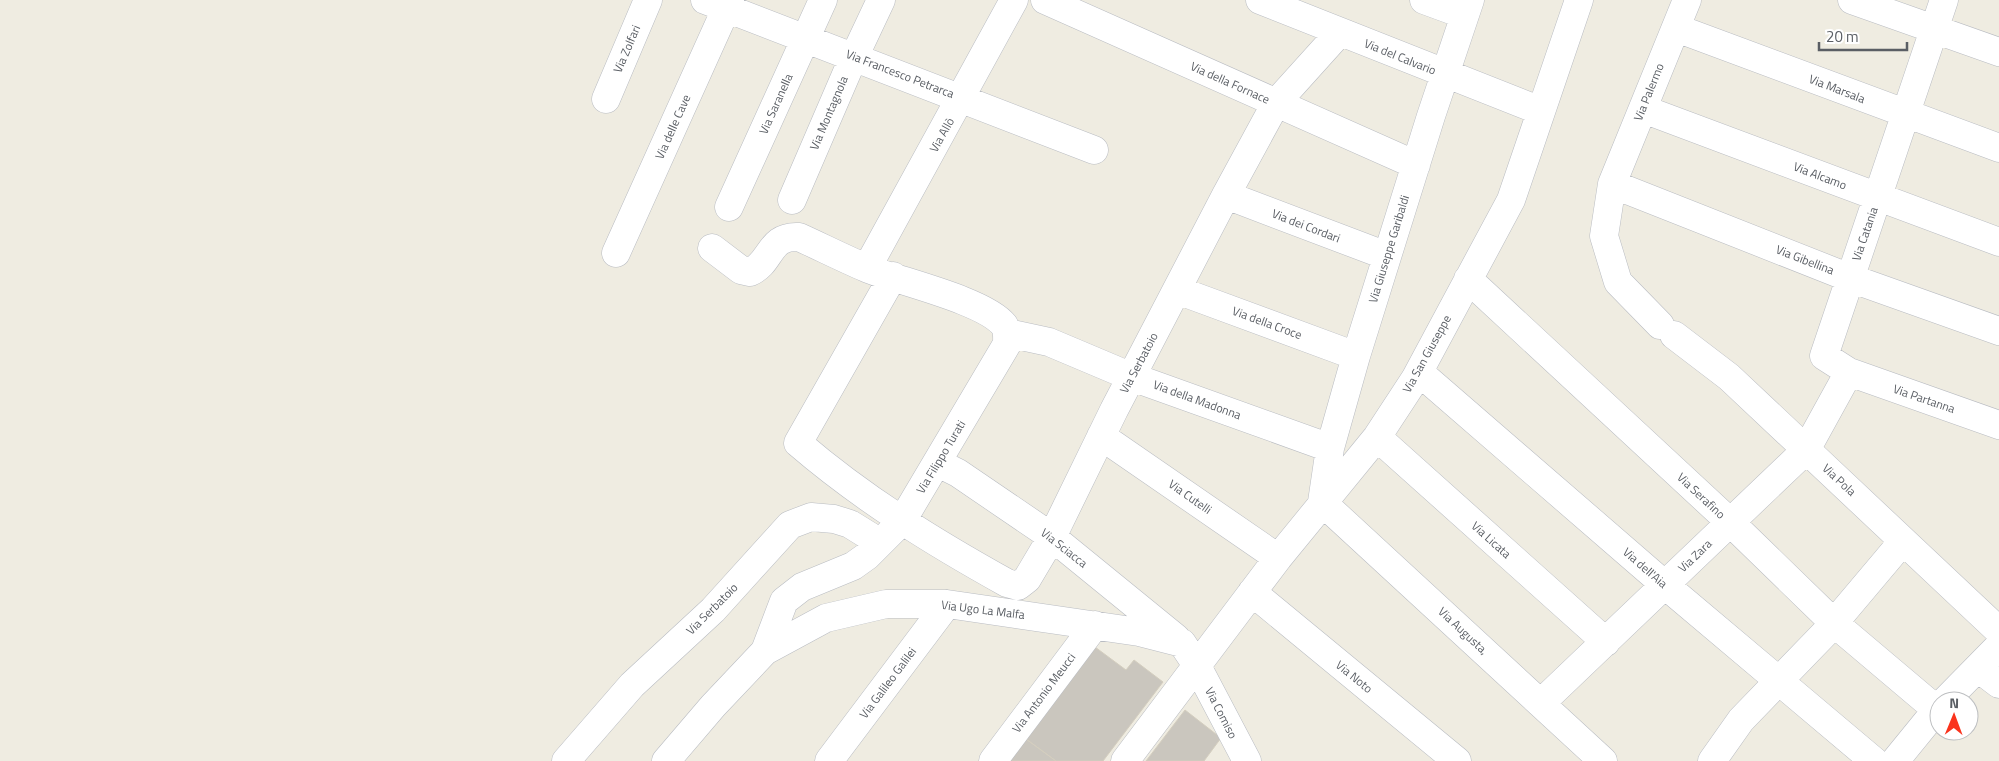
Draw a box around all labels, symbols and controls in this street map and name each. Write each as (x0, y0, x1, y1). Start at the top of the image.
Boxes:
scale bar (1819, 20, 1906, 52)
street label: Via Zolfari (608, 22, 645, 76)
text: 20 m (1826, 25, 1859, 48)
street label: Via del Calvario (1361, 33, 1439, 80)
street label: Via Francesco Petrarca (843, 44, 957, 103)
street label: Via della Fornace (1187, 57, 1273, 109)
street label: Via Palermo (1628, 60, 1669, 124)
street label: Via Marsala (1806, 69, 1868, 108)
street label: Via Saranella (754, 70, 797, 137)
street label: Via Montagnola (804, 73, 853, 153)
street label: Via delle Cave (650, 91, 695, 162)
street label: Via Allò (924, 114, 959, 156)
street label: Via Alcamo (1791, 157, 1850, 194)
street label: Via Giuseppe Garibaldi (1363, 193, 1414, 305)
street label: Via dei Cordari (1269, 204, 1343, 247)
street label: Via Catania (1846, 204, 1883, 263)
street label: Via Gibellina (1773, 240, 1837, 279)
street label: Via della Croce (1230, 301, 1305, 344)
street label: Via San Giuseppe (1397, 311, 1456, 396)
street label: Via Serbatoio (1114, 329, 1163, 397)
street label: Via della Madonna (1150, 375, 1244, 424)
street label: Via Partanna (1891, 379, 1958, 418)
street label: Via Filippo Turati (911, 416, 970, 497)
street label: Via Pola (1818, 459, 1861, 500)
street label: Via Serafino (1673, 468, 1730, 523)
street label: Via Cutelli (1165, 475, 1216, 519)
street label: Via Licata (1467, 516, 1516, 563)
street label: Via Sciacca (1037, 523, 1092, 572)
street label: Via Zara (1673, 535, 1716, 577)
street label: Via dell'Aia (1619, 543, 1672, 593)
street label: Via Serbatoio (681, 578, 742, 639)
street label: Via Ugo La Malfa (940, 595, 1026, 624)
street label: Via Augusta, (1434, 602, 1493, 659)
street label: Via Galileo Galilei (854, 643, 921, 722)
street label: Via Antonio Meucci (1007, 649, 1080, 737)
street label: Via Noto (1332, 656, 1377, 698)
street label: Via Comiso (1200, 684, 1243, 742)
north arrow (1929, 691, 1979, 741)
text: N (1949, 692, 1959, 713)

